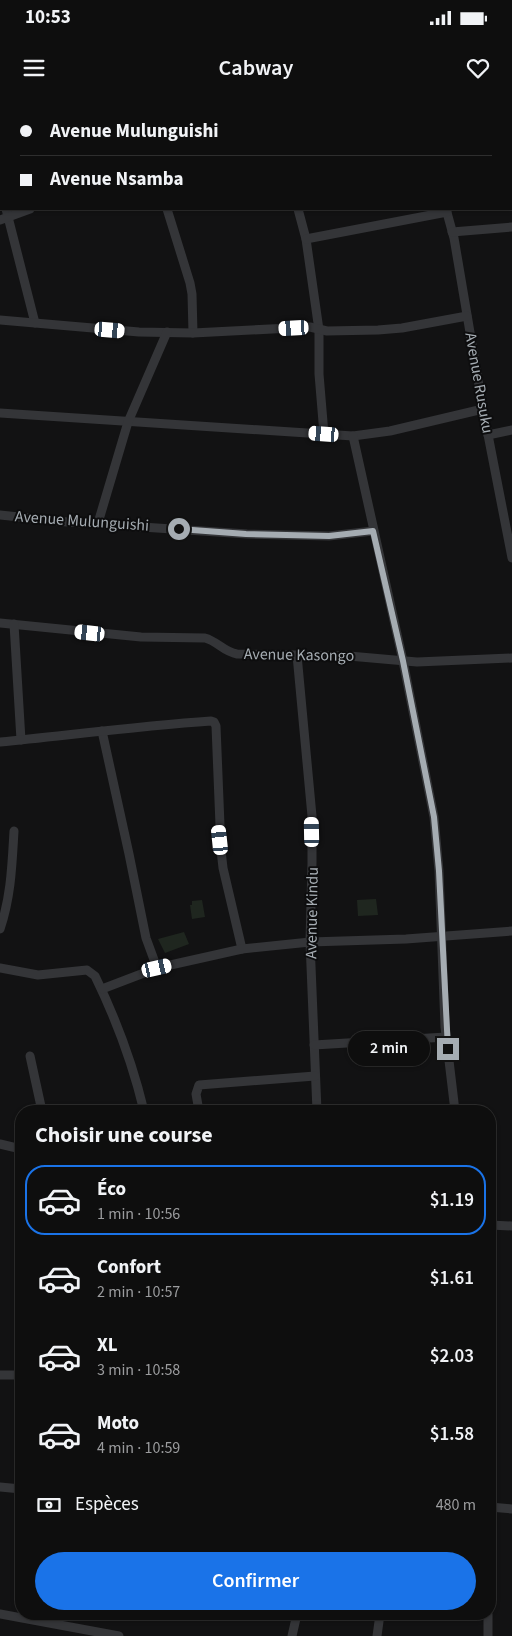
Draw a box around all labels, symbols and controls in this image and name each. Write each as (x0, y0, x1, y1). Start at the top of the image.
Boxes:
text: 10:53 (25, 4, 71, 31)
text: Cabway (219, 52, 293, 84)
icon: menu (20, 54, 48, 82)
icon: heart (464, 54, 492, 82)
text: Avenue Mulunguishi (50, 118, 219, 145)
text: Avenue Nsamba (50, 166, 184, 193)
car (278, 320, 309, 336)
car (94, 321, 125, 339)
street label: Avenue Rusuku (459, 331, 499, 435)
car (308, 425, 339, 443)
street label: Avenue Mulunguishi (14, 505, 150, 537)
route start (168, 518, 190, 540)
car (74, 624, 105, 642)
street label: Avenue Kasongo (244, 643, 354, 667)
car (304, 817, 319, 847)
car (210, 824, 229, 856)
street label: Avenue Kindu (300, 867, 324, 959)
car (140, 957, 173, 979)
callout: 2 min (348, 1032, 430, 1066)
text: 2 min (370, 1037, 408, 1059)
route end (437, 1038, 459, 1060)
text: Choisir une course (35, 1119, 213, 1151)
text: Éco (97, 1176, 126, 1203)
icon: car (37, 1178, 82, 1223)
text: $1.19 (430, 1187, 474, 1214)
text: 1 min · 10:56 (97, 1203, 180, 1225)
text: Confort (97, 1254, 161, 1281)
icon: car (37, 1256, 82, 1301)
text: $1.61 (430, 1265, 474, 1292)
text: 2 min · 10:57 (97, 1281, 180, 1303)
text: XL (97, 1332, 118, 1359)
icon: car (37, 1334, 82, 1379)
text: $2.03 (430, 1343, 474, 1370)
text: 3 min · 10:58 (97, 1359, 180, 1381)
text: Moto (97, 1410, 139, 1437)
icon: car (37, 1412, 82, 1457)
text: $1.58 (430, 1421, 474, 1448)
text: 4 min · 10:59 (97, 1437, 180, 1459)
icon: cash (35, 1491, 63, 1519)
text: Espèces (75, 1491, 139, 1518)
text: 480 m (436, 1494, 476, 1516)
button: Confirmer (35, 1552, 476, 1610)

